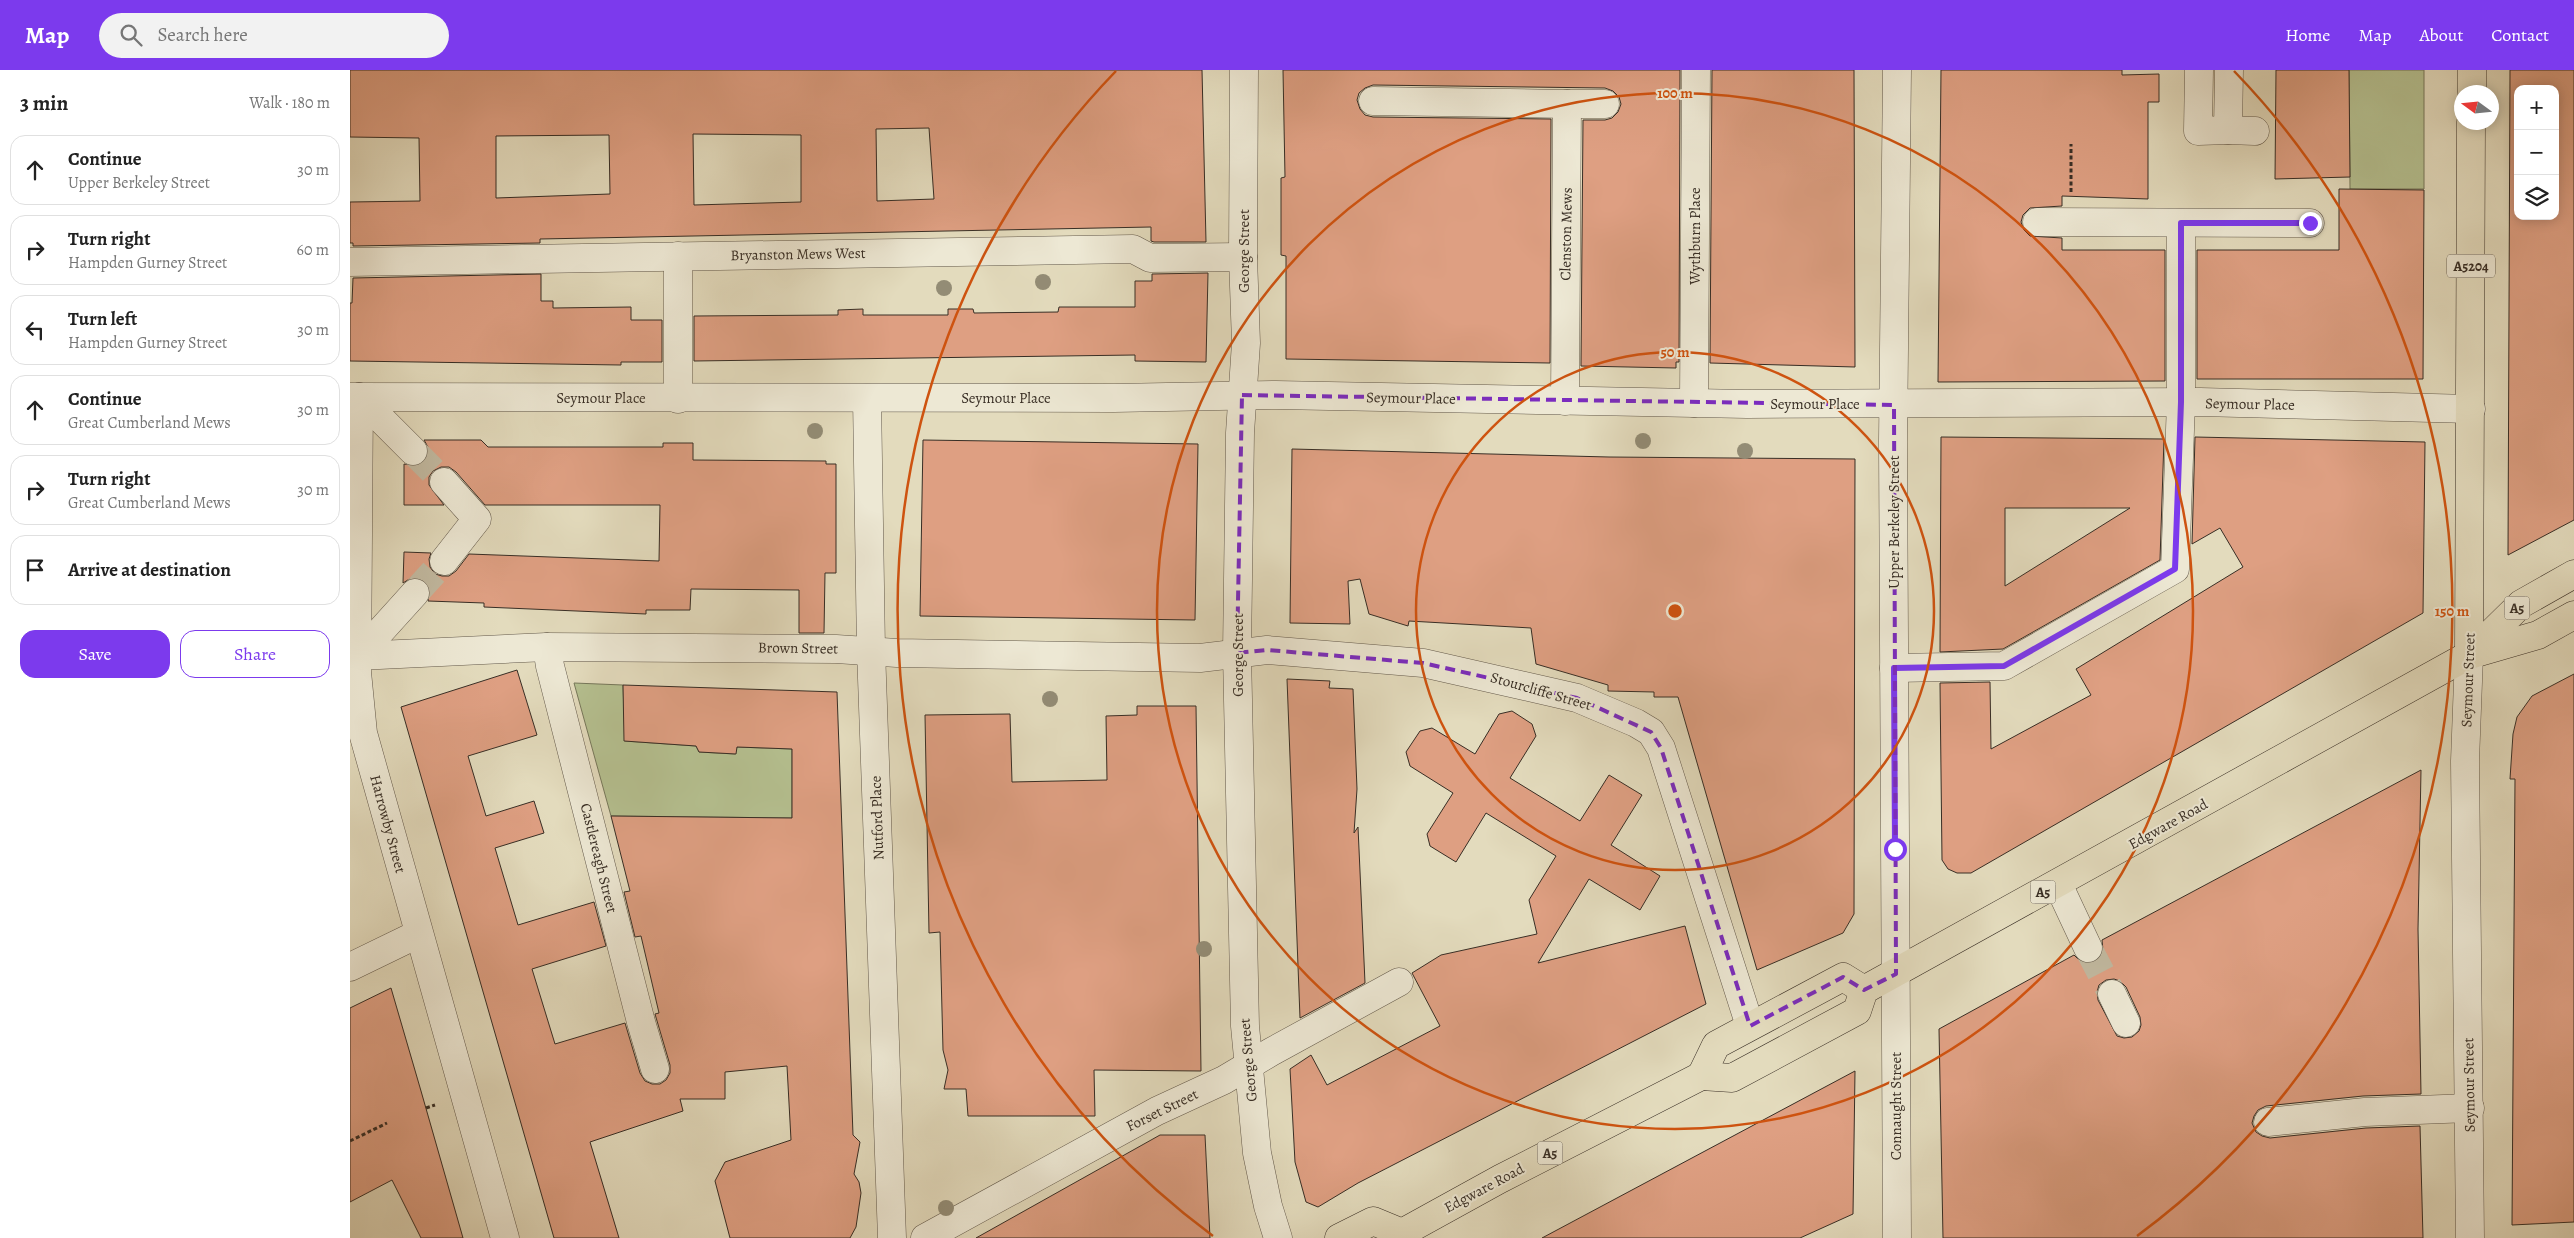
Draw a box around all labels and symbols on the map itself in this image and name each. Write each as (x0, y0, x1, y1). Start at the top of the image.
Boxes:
text: 100 m (1657, 83, 1693, 103)
north arrow (2454, 85, 2499, 130)
street label: Clenston Mews (1555, 187, 1577, 281)
street label: Wythburn Place (1685, 187, 1705, 286)
street label: George Street (1234, 209, 1254, 293)
route end (2299, 212, 2322, 235)
street label: Bryanston Mews West (730, 243, 866, 265)
road number: A5204 (2447, 255, 2495, 278)
text: 50 m (1660, 342, 1690, 362)
street label: Seymour Place (1366, 387, 1456, 409)
street label: Seymour Place (556, 388, 646, 408)
street label: Seymour Place (961, 388, 1051, 408)
street label: Seymour Place (2205, 393, 2295, 415)
street label: Seymour Place (1770, 394, 1860, 414)
street label: Upper Berkeley Street (1884, 455, 1904, 589)
road number: A5 (2504, 596, 2530, 620)
text: 150 m (2435, 601, 2470, 621)
centre of rings (1666, 602, 1684, 620)
street label: George Street (1228, 613, 1248, 697)
street label: Seymour Street (2456, 632, 2480, 728)
street label: Brown Street (758, 637, 838, 659)
street label: Stourcliffe Street (1488, 667, 1594, 715)
street label: Harrowby Street (365, 773, 411, 875)
street label: Nutford Place (866, 775, 888, 861)
street label: Edgware Road (2125, 793, 2212, 854)
street label: Castlereagh Street (576, 801, 622, 915)
route start (1884, 838, 1907, 861)
road number: A5 (2030, 880, 2056, 904)
street label: George Street (1234, 1017, 1262, 1103)
street label: Seymour Street (2458, 1037, 2480, 1133)
street label: Connaught Street (1886, 1052, 1906, 1160)
street label: Forset Street (1123, 1084, 1201, 1136)
road number: A5 (1538, 1142, 1562, 1164)
street label: Edgware Road (1440, 1158, 1528, 1217)

